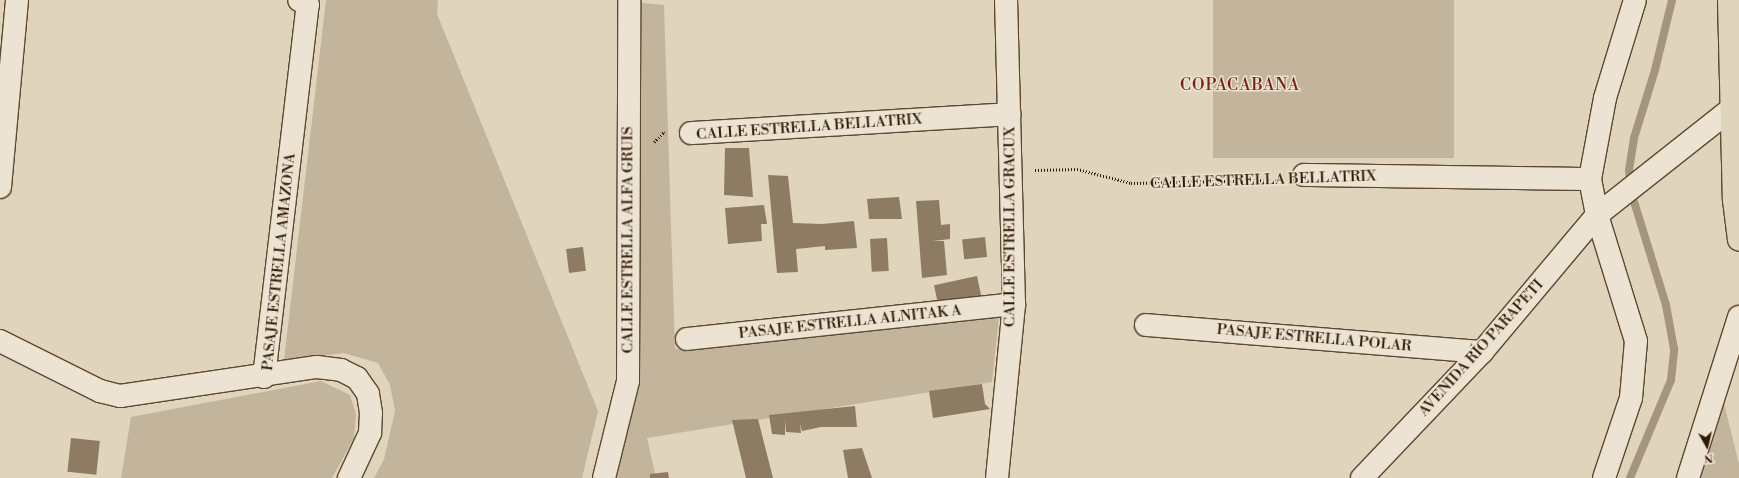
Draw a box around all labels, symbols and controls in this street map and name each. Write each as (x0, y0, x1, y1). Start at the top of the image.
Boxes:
district label: COPACABANA (1180, 75, 1300, 95)
street label: CALLE ESTRELLA BELLATRIX (696, 110, 922, 144)
street label: CALLE ESTRELLA ALFA GRUIS (619, 126, 637, 354)
street label: CALLE ESTRELLA GRACUX (1001, 127, 1019, 327)
street label: PASAJE ESTRELLA AMAZONA (259, 152, 299, 372)
street label: CALLE ESTRELLA BELLATRIX (1150, 167, 1376, 193)
street label: AVENIDA RÍO PARAPETI (1415, 276, 1547, 420)
street label: PASAJE ESTRELLA ALNITAK A (738, 301, 962, 343)
street label: PASAJE ESTRELLA POLAR (1216, 321, 1412, 355)
north arrow (1687, 426, 1727, 466)
text: N (1703, 450, 1714, 465)

